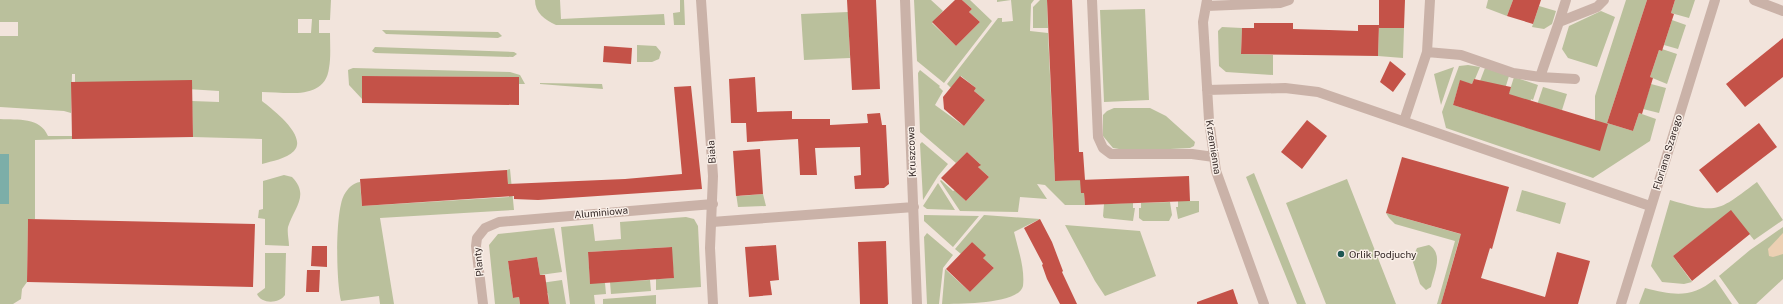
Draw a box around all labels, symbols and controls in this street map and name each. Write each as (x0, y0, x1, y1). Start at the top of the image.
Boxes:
street label: Floriana Szarego (1650, 113, 1684, 191)
street label: Krzemienna (1204, 119, 1224, 175)
street label: Kruszcowa (904, 127, 918, 177)
street label: Biała (704, 140, 718, 164)
street label: Aluminiowa (574, 204, 628, 220)
street label: Planty (470, 246, 486, 277)
place label: Orlik Podjuchy (1349, 248, 1417, 260)
marker: Orlik Podjuchy (1336, 249, 1346, 259)

